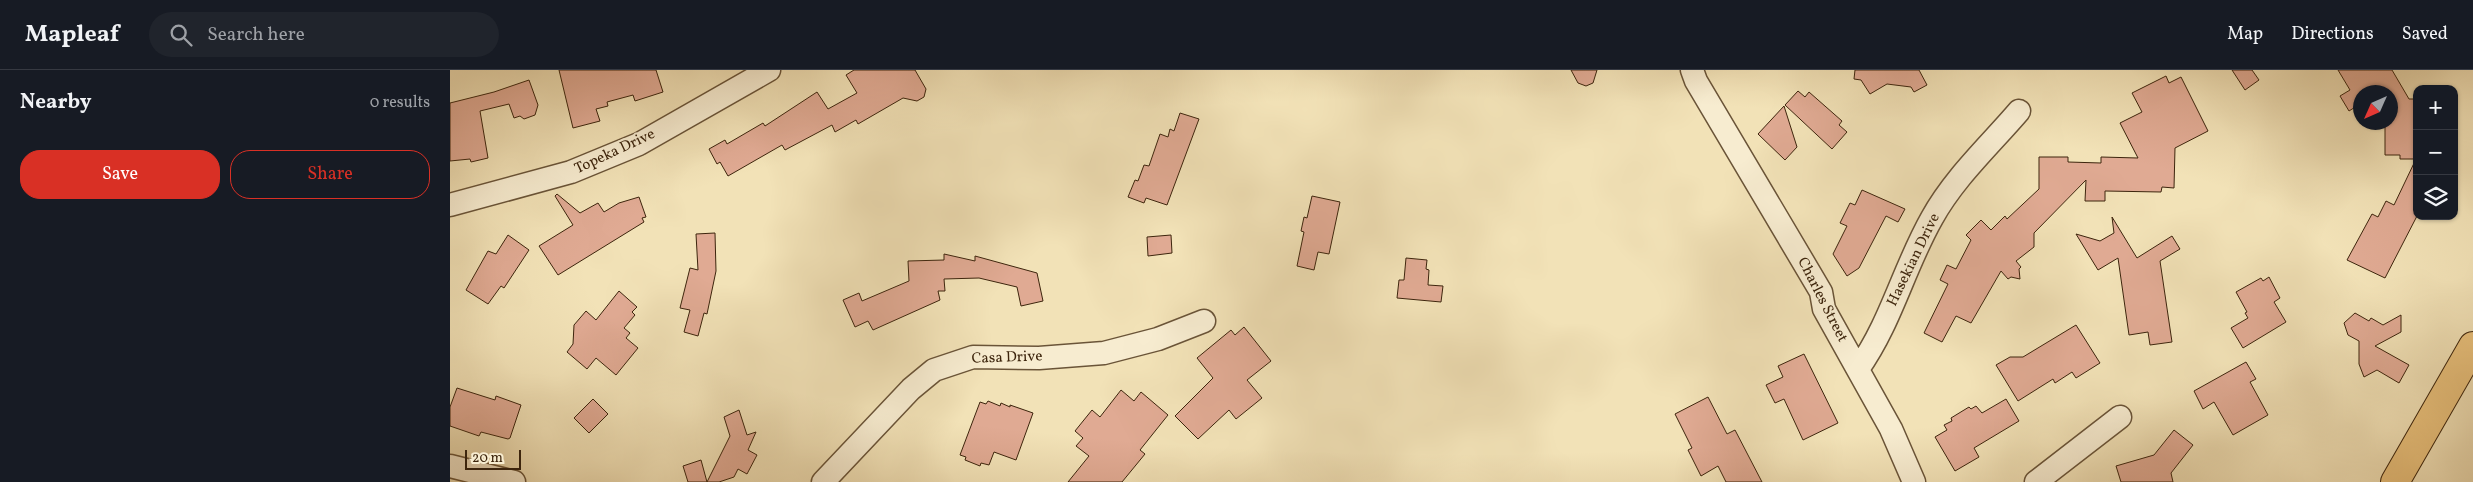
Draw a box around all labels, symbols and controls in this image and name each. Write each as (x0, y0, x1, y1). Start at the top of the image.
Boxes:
search box (149, 12, 499, 57)
text: Mapleaf (25, 18, 119, 52)
icon: search (167, 21, 195, 49)
text: Search here (207, 22, 305, 48)
text: Map (2227, 22, 2263, 47)
text: Directions (2291, 22, 2374, 47)
text: Saved (2402, 22, 2448, 47)
north arrow (2353, 85, 2398, 130)
map controls (2413, 85, 2458, 220)
button: + (2413, 85, 2458, 130)
text: Nearby (20, 88, 91, 117)
text: 0 results (370, 92, 430, 114)
street label: Topeka Drive (571, 124, 659, 180)
button: − (2413, 130, 2458, 175)
button: Save (20, 150, 220, 199)
button: Share (230, 150, 430, 199)
button: layers (2413, 175, 2458, 220)
street label: Hasekian Drive (1882, 210, 1946, 310)
street label: Charles Street (1792, 254, 1852, 346)
street label: Casa Drive (971, 346, 1043, 370)
scale bar (465, 447, 521, 470)
text: 20 m (472, 449, 503, 468)

